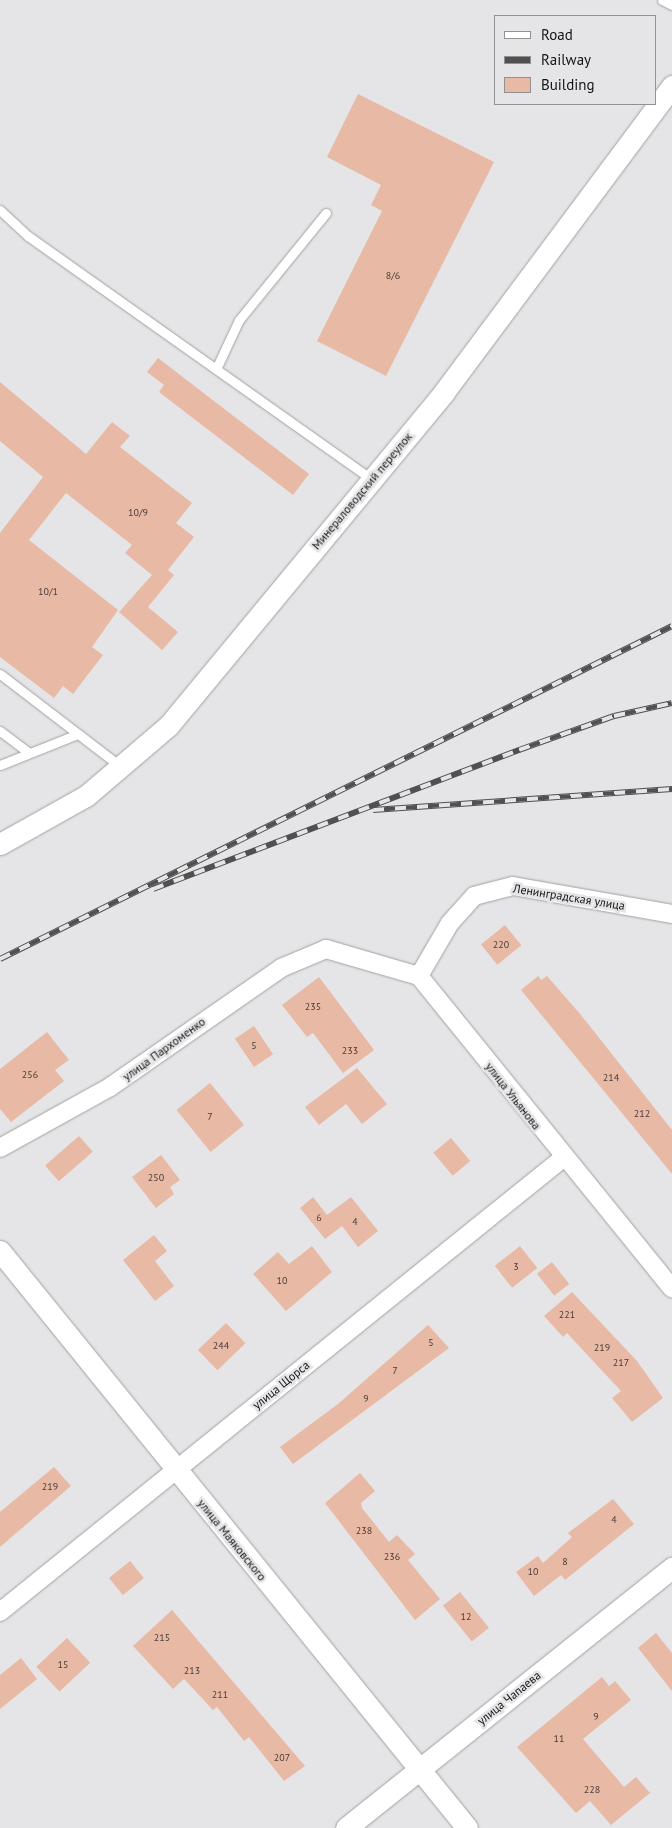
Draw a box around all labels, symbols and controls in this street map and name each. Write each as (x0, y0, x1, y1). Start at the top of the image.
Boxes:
legend (494, 15, 657, 105)
text: Road (541, 25, 573, 44)
text: Railway (541, 50, 591, 69)
text: Building (541, 75, 595, 94)
house number: 8/6 (386, 270, 400, 282)
street label: Минераловодский переулок (309, 430, 415, 552)
house number: 10/9 (128, 507, 148, 519)
house number: 10/1 (38, 586, 58, 598)
street label: Ленинградская улица (512, 881, 626, 913)
house number: 220 (493, 939, 509, 951)
house number: 235 (305, 1001, 321, 1013)
street label: улица Пархоменко (120, 1014, 208, 1084)
house number: 5 (251, 1040, 257, 1052)
house number: 233 (342, 1045, 358, 1057)
street label: улица Ульянова (482, 1059, 544, 1133)
house number: 256 (22, 1069, 38, 1081)
house number: 214 (603, 1072, 619, 1084)
house number: 212 (634, 1108, 650, 1120)
house number: 7 (207, 1111, 213, 1123)
house number: 250 (148, 1172, 164, 1184)
house number: 6 (316, 1212, 322, 1224)
house number: 4 (352, 1216, 358, 1228)
house number: 3 (513, 1261, 519, 1273)
house number: 10 (277, 1275, 287, 1287)
house number: 221 (559, 1309, 575, 1321)
house number: 5 (428, 1337, 434, 1349)
house number: 244 (213, 1340, 229, 1352)
house number: 219 (594, 1342, 610, 1354)
house number: 217 (613, 1357, 629, 1369)
street label: улица Щорса (250, 1358, 312, 1412)
house number: 7 (392, 1365, 398, 1377)
house number: 9 (363, 1393, 369, 1405)
house number: 219 (42, 1481, 58, 1493)
street label: улица Маяковского (195, 1496, 269, 1584)
house number: 4 (611, 1514, 617, 1526)
house number: 238 (356, 1525, 372, 1537)
house number: 236 (384, 1551, 400, 1563)
house number: 8 (562, 1556, 568, 1568)
house number: 10 (528, 1566, 538, 1578)
house number: 12 (461, 1611, 471, 1623)
house number: 215 (154, 1632, 170, 1644)
house number: 15 (58, 1659, 68, 1671)
house number: 213 (184, 1665, 200, 1677)
street label: улица Чапаева (474, 1668, 544, 1728)
house number: 211 (212, 1689, 228, 1701)
house number: 9 (593, 1711, 599, 1723)
house number: 11 (554, 1733, 564, 1745)
house number: 207 (274, 1752, 290, 1764)
house number: 228 (584, 1784, 600, 1796)

